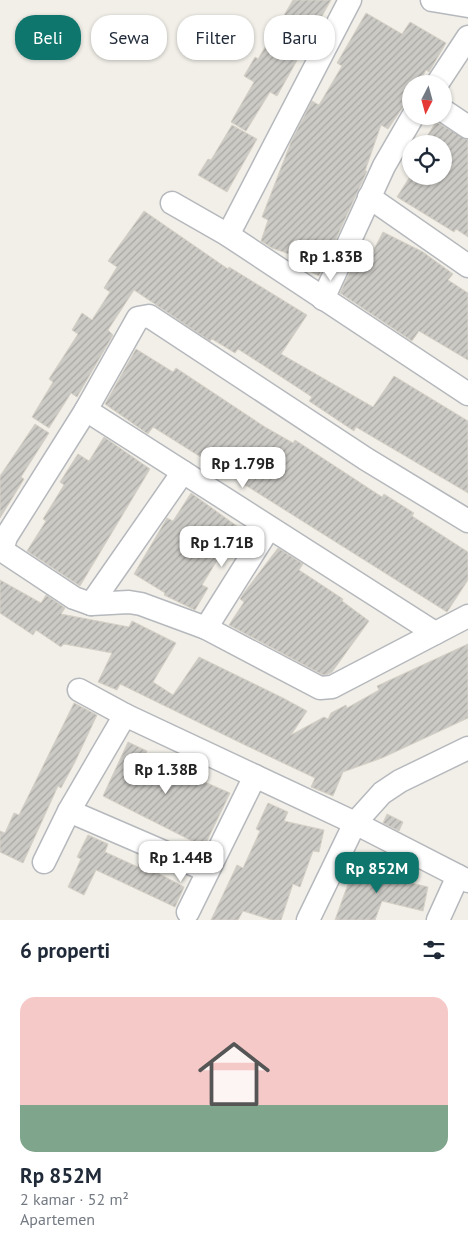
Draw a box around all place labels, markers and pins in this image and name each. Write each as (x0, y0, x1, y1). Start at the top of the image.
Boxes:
pin: Rp 1.83B (279, 240, 383, 282)
pin: Rp 1.79B (191, 446, 295, 489)
pin: Rp 1.71B (170, 526, 274, 568)
pin: Rp 1.38B (114, 752, 218, 795)
pin: Rp 1.44B (129, 840, 233, 883)
pin: Rp 852M (331, 852, 423, 894)

